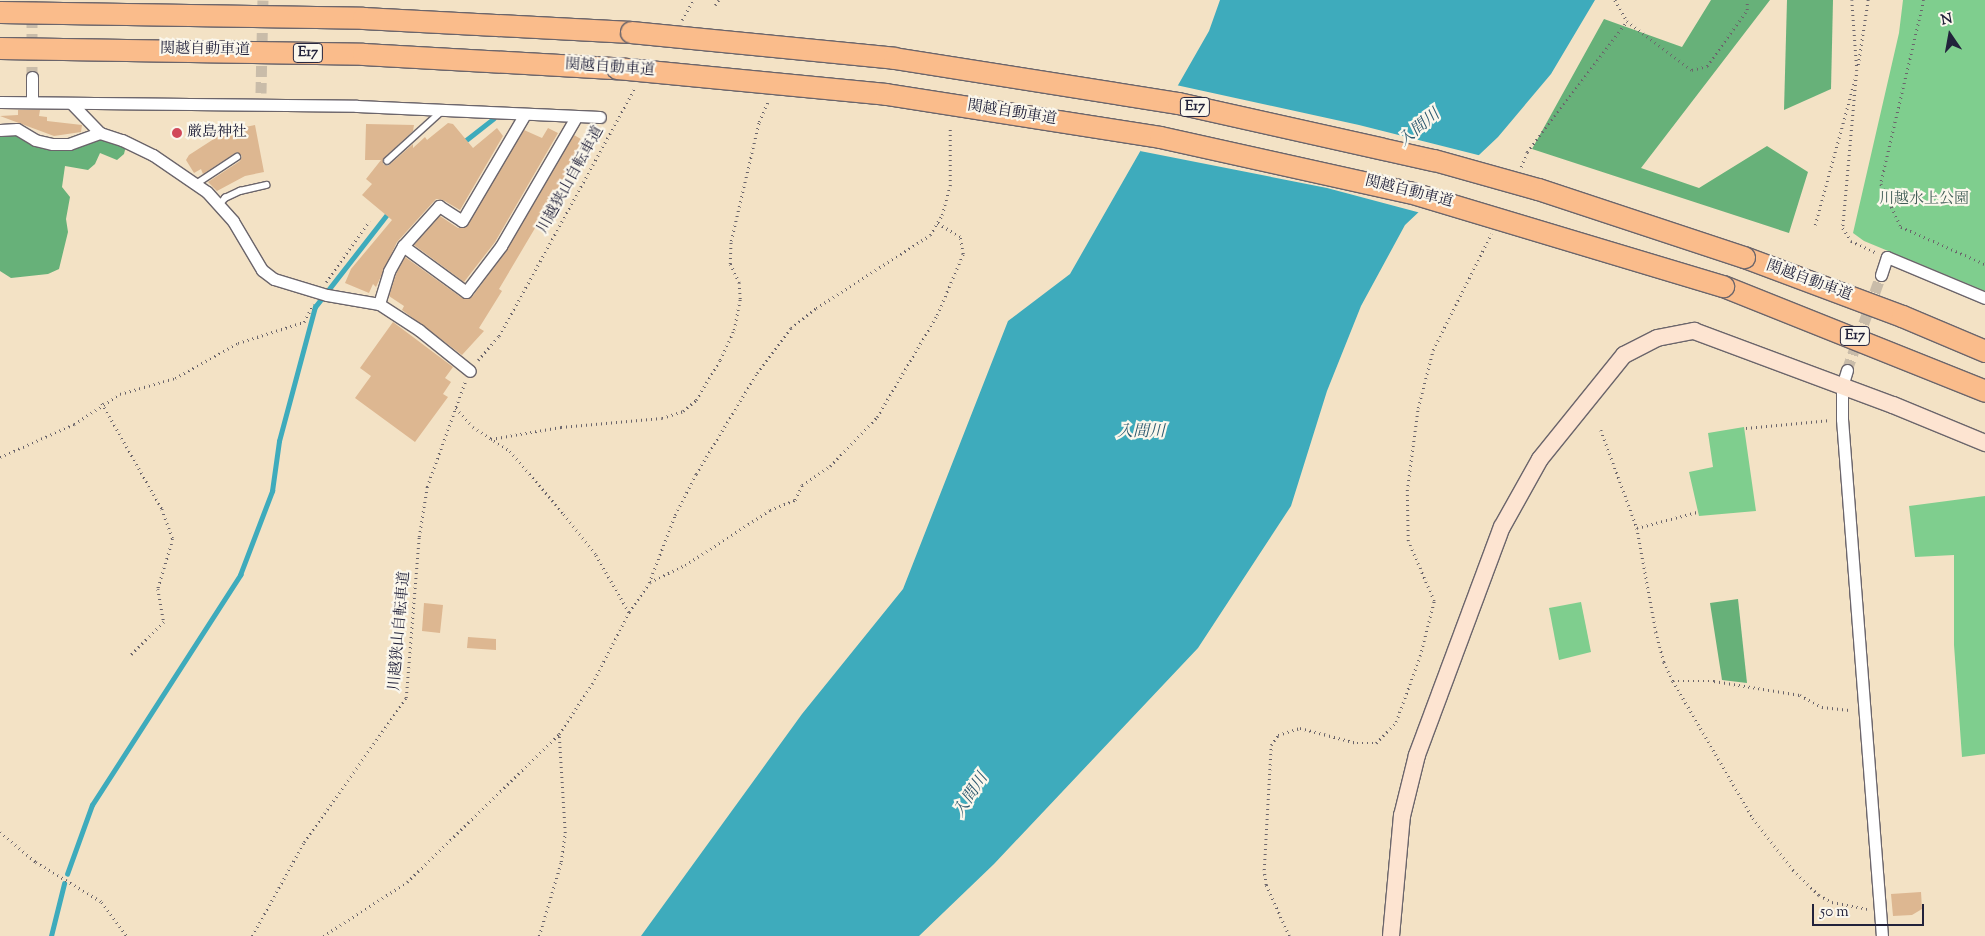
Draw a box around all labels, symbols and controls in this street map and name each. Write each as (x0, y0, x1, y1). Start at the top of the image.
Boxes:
text: N (1939, 9, 1954, 31)
north arrow (1925, 10, 1975, 60)
street label: 関越自動車道 (160, 40, 250, 60)
road number: E17 (292, 42, 324, 64)
street label: 関越自動車道 (564, 56, 656, 80)
road number: E17 (1179, 95, 1211, 118)
street label: 関越自動車道 (966, 97, 1058, 129)
water label: 入間川 (1395, 106, 1445, 152)
street label: 川越狭山自転車道 (534, 123, 608, 237)
place label: 厳島神社 (187, 124, 247, 142)
marker: 厳島神社 (171, 127, 183, 139)
street label: 関越自動車道 (1363, 172, 1455, 212)
park label: 川越水上公園 (1879, 191, 1969, 209)
street label: 関越自動車道 (1764, 257, 1854, 305)
road number: E17 (1839, 324, 1871, 348)
water label: 入間川 (1117, 423, 1165, 443)
street label: 川越狭山自転車道 (386, 570, 414, 692)
water label: 入間川 (951, 771, 993, 821)
scale bar (1815, 894, 1928, 926)
text: 50 m (1820, 902, 1849, 923)

